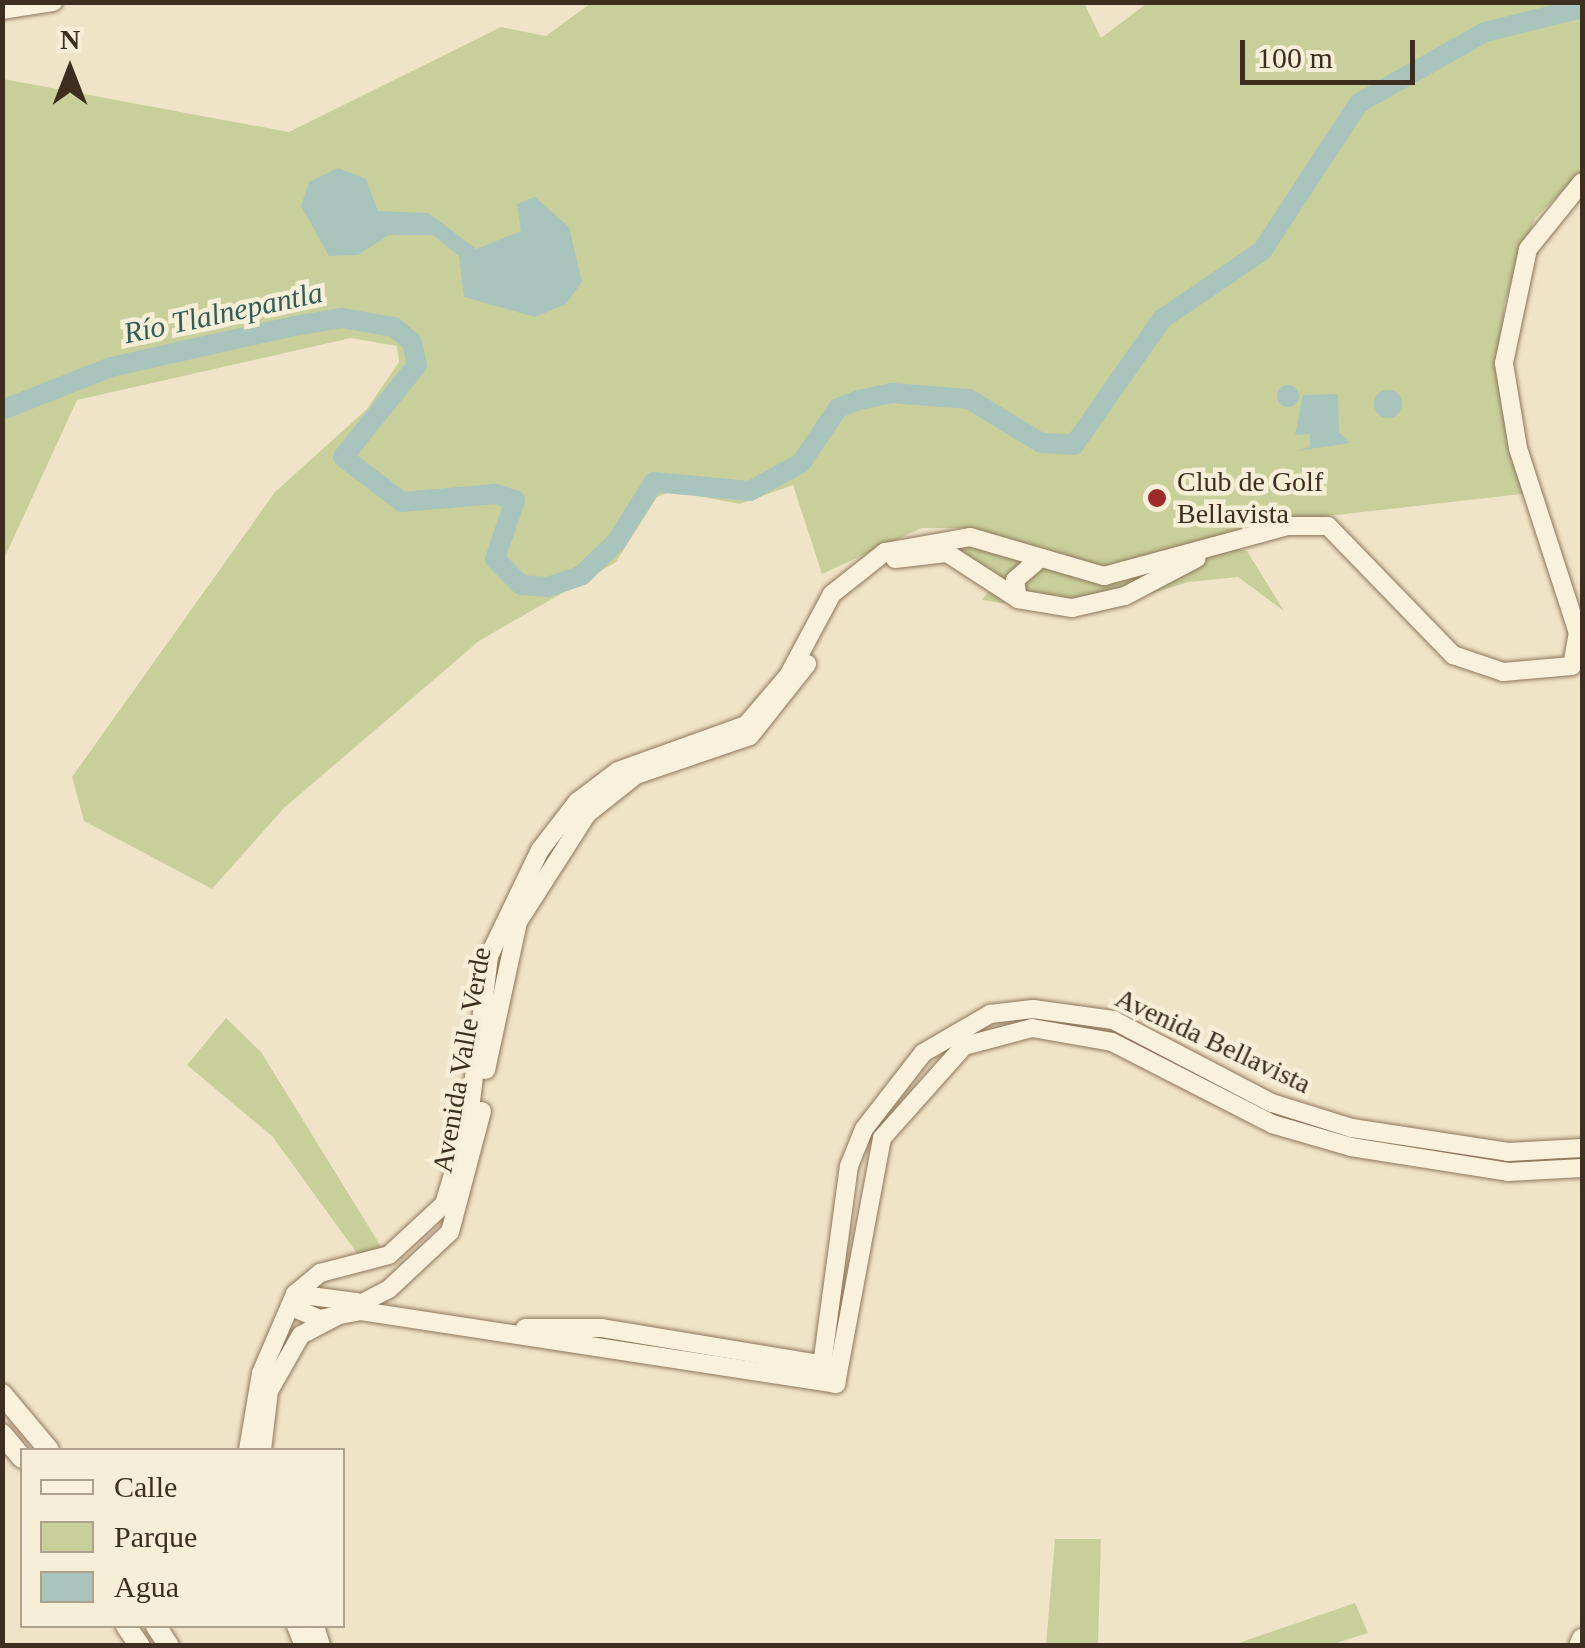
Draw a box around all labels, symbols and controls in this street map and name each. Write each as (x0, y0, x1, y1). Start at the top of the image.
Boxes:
north arrow (20, 20, 120, 120)
scale bar (1245, 20, 1420, 82)
text: N (60, 24, 80, 55)
text: 100 m (1257, 41, 1333, 74)
water label: Río Tlalnepantla (120, 274, 326, 352)
place label: Club de Golf Bellavista (1177, 465, 1323, 531)
marker: Club de Golf Bellavista (1146, 487, 1168, 509)
street label: Avenida Valle Verde (426, 944, 498, 1176)
street label: Avenida Bellavista (1110, 981, 1316, 1101)
legend (20, 1448, 345, 1628)
text: Calle (114, 1470, 177, 1503)
text: Parque (114, 1520, 197, 1553)
text: Agua (114, 1570, 179, 1603)

